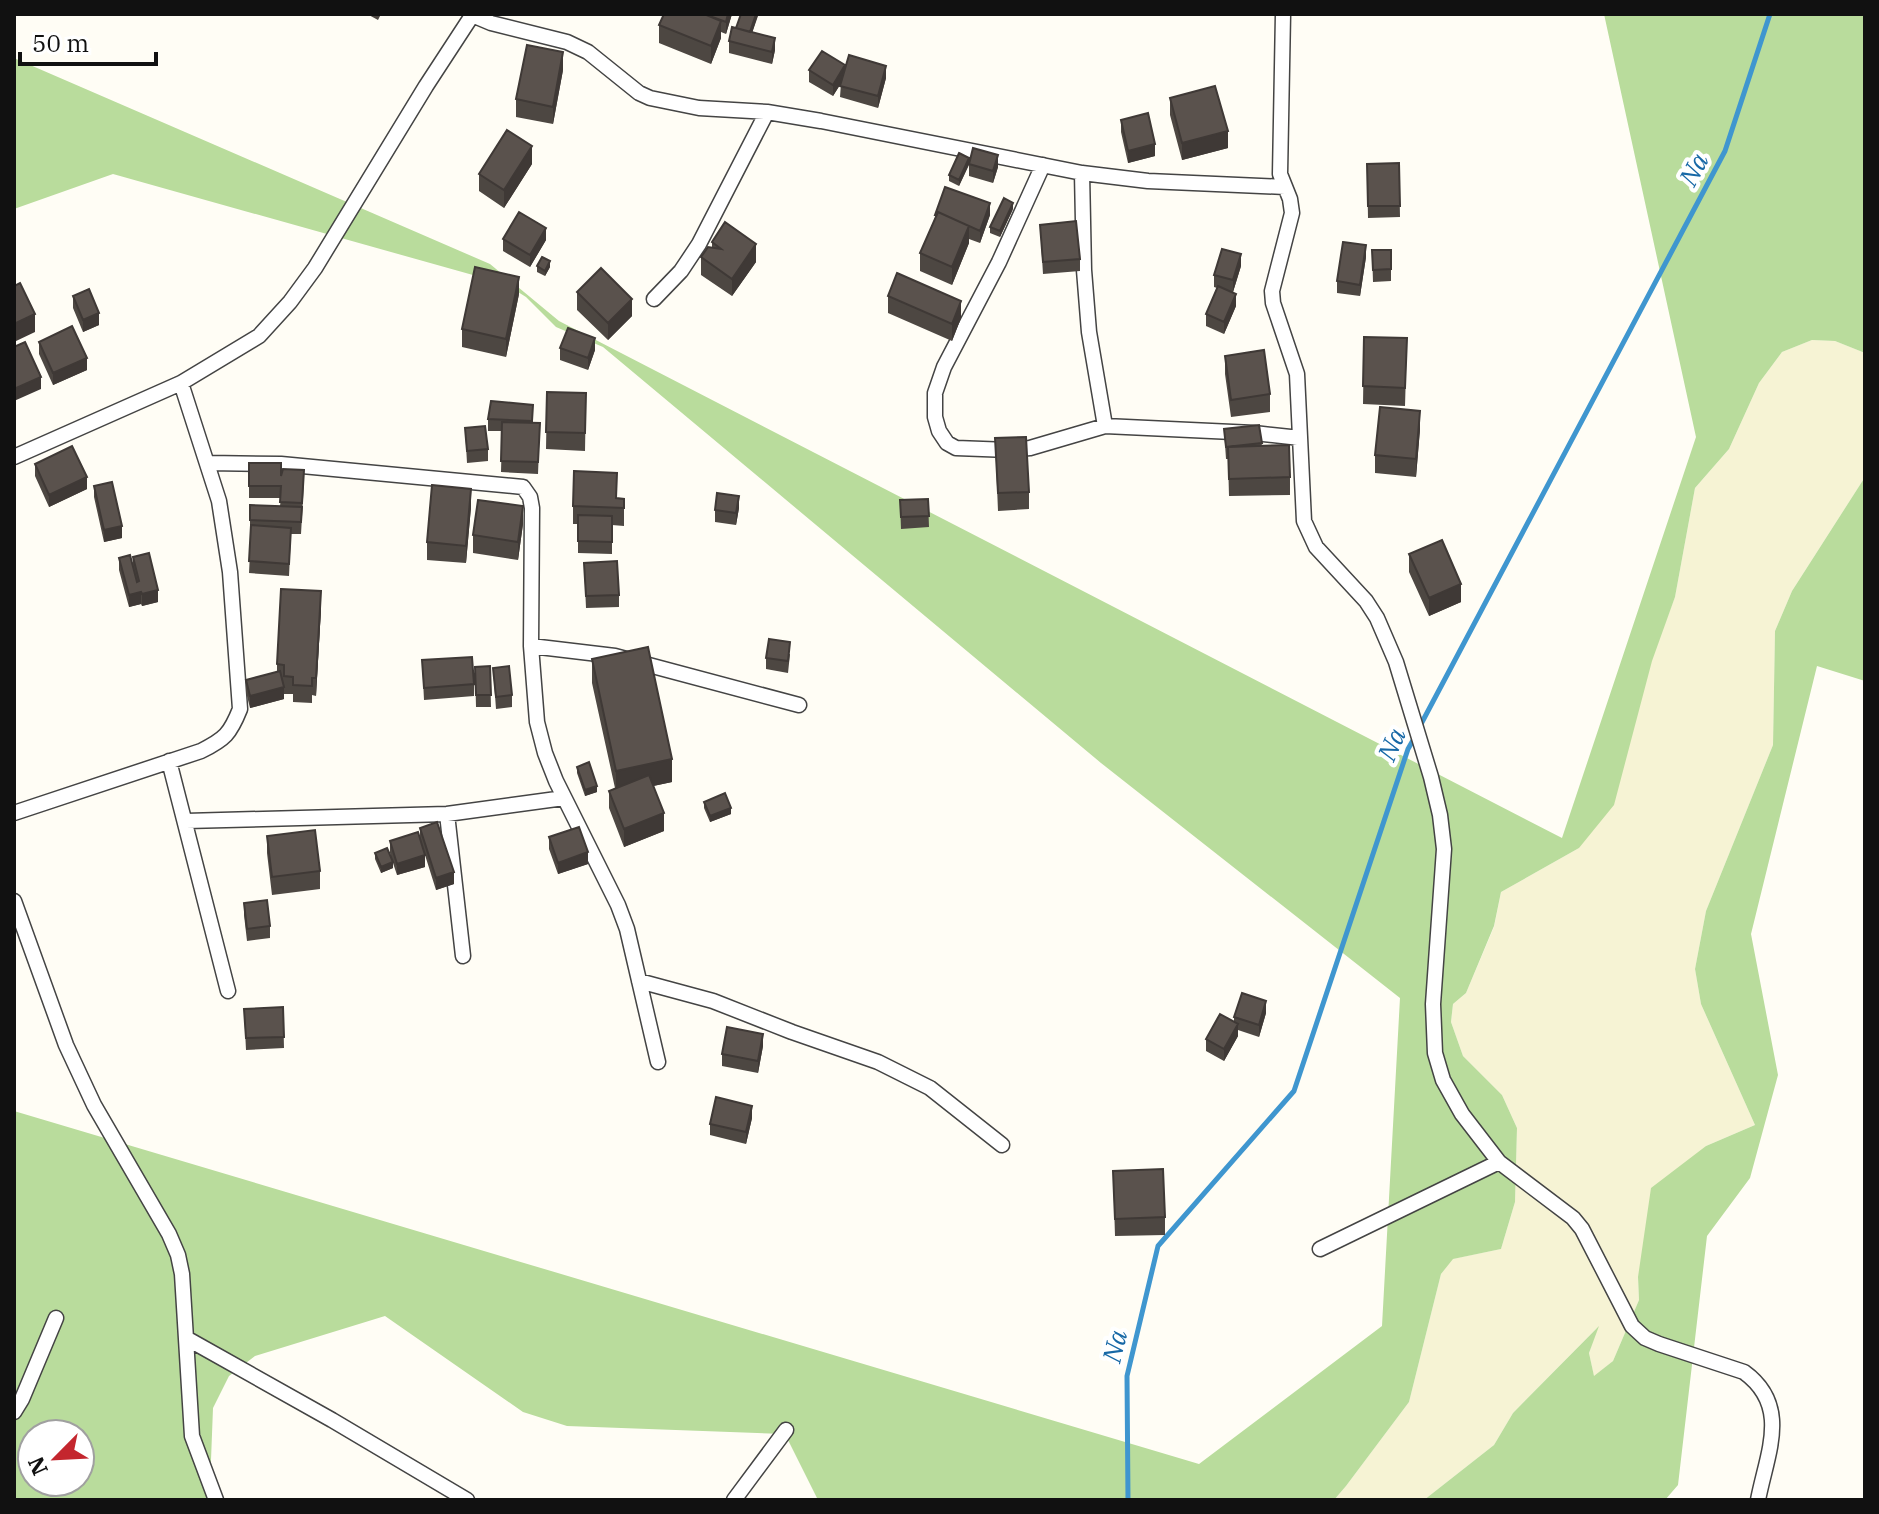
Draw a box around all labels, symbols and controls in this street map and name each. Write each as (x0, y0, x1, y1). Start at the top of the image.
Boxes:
scale bar (20, 16, 156, 66)
text: 50 m (32, 27, 89, 59)
water label: Na (1670, 147, 1716, 192)
water label: Na (1369, 722, 1413, 767)
water label: Na (1094, 1326, 1134, 1367)
north arrow (16, 1418, 96, 1498)
text: N (20, 1452, 54, 1480)

